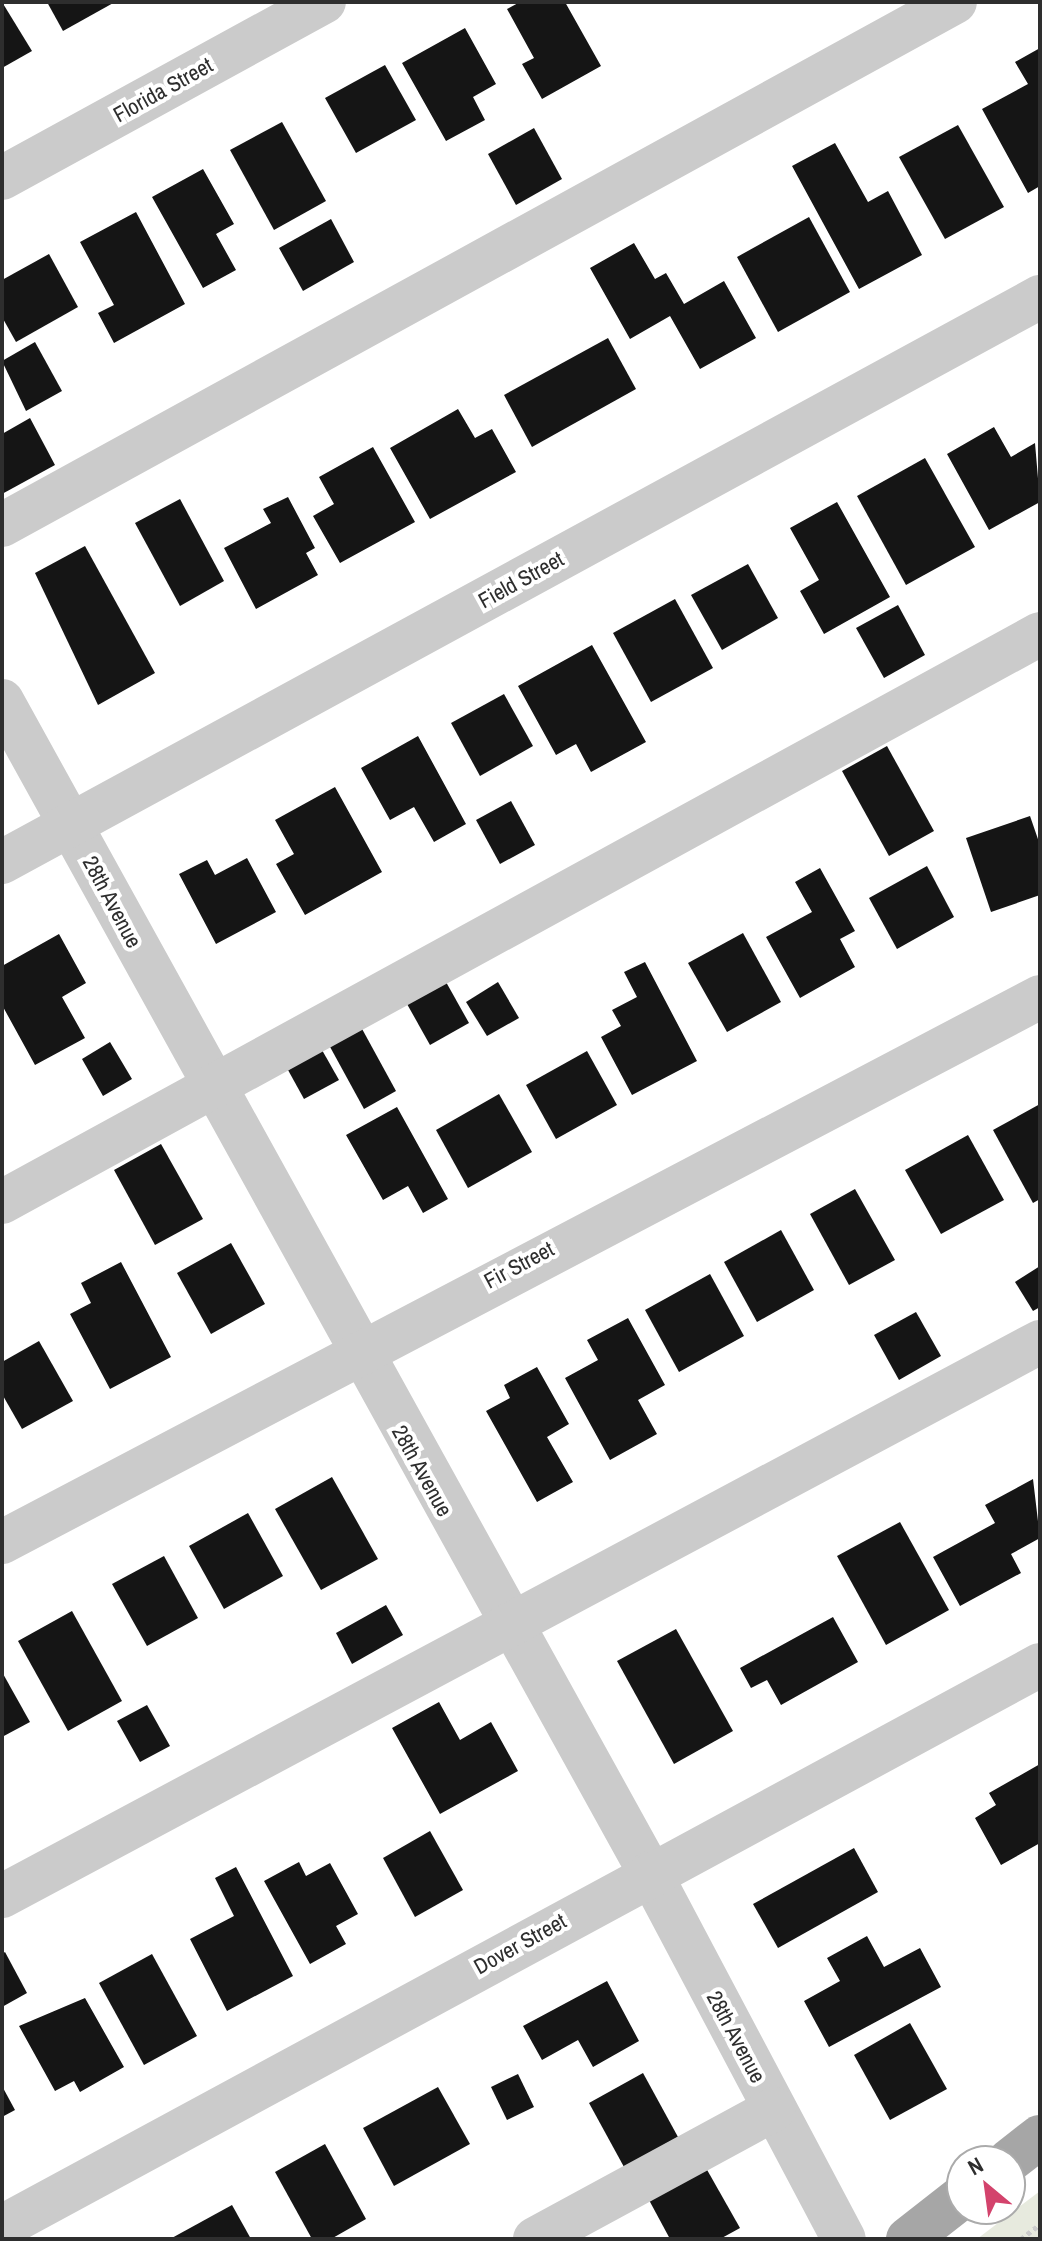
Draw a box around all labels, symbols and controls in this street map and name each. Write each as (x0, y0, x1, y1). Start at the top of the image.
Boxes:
street label: Florida Street (109, 52, 217, 128)
street label: Field Street (474, 546, 568, 614)
street label: 28th Avenue (77, 851, 147, 953)
street label: Fir Street (480, 1236, 558, 1294)
street label: 28th Avenue (386, 1420, 458, 1522)
street label: Dover Street (469, 1908, 571, 1980)
street label: 28th Avenue (701, 1986, 771, 2088)
north arrow (946, 2145, 1026, 2225)
text: N (962, 2149, 988, 2182)

